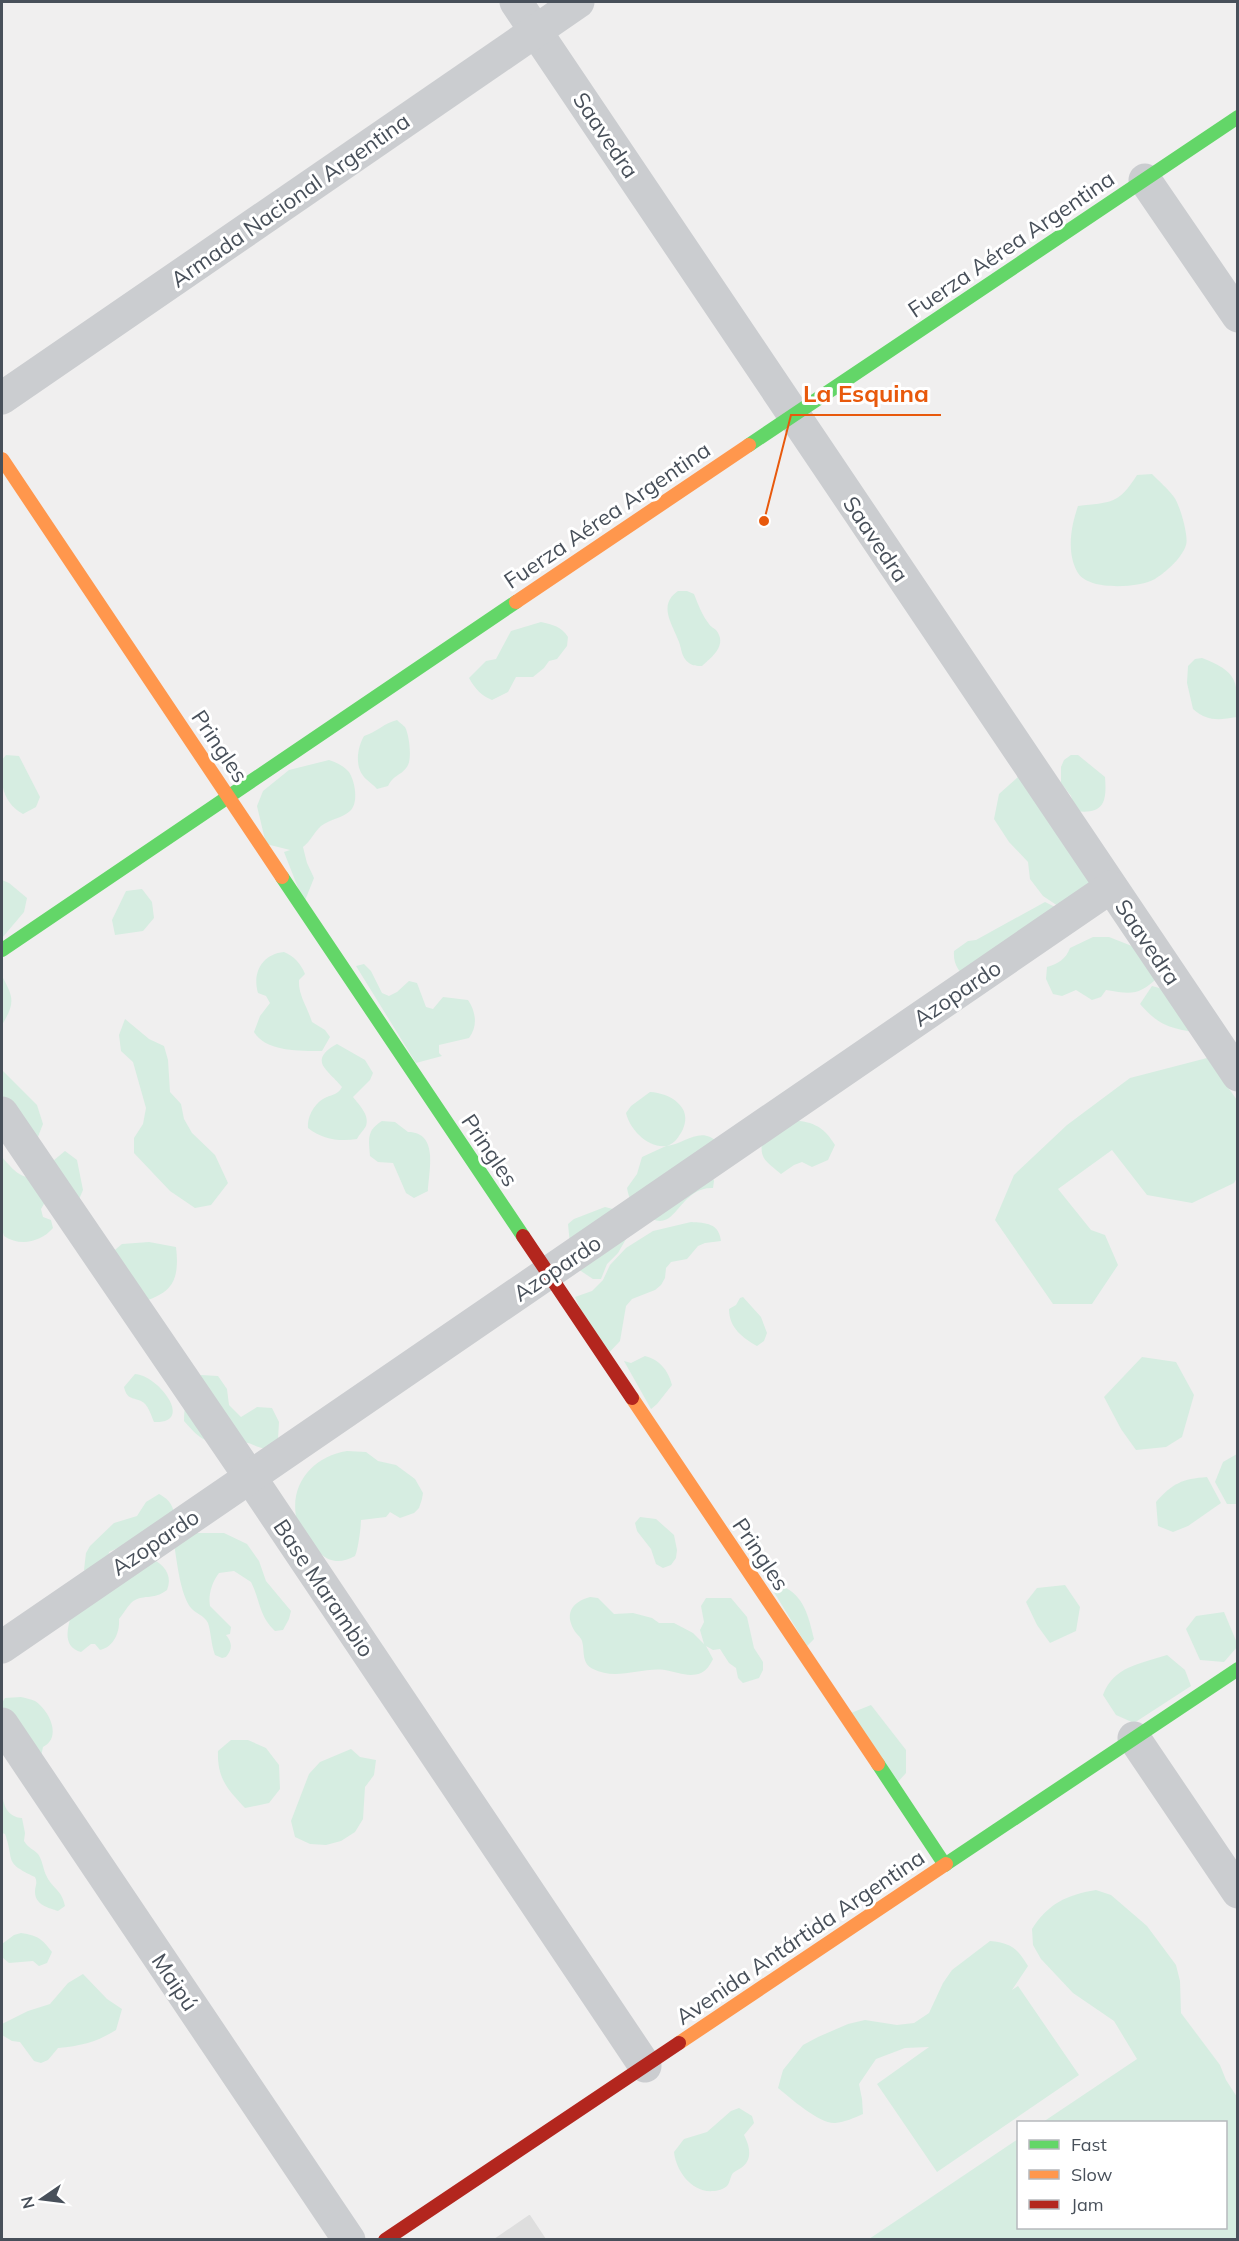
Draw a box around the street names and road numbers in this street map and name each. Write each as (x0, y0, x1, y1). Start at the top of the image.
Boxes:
street label: Saavedra (567, 87, 645, 183)
street label: Armada Nacional Argentina (165, 107, 415, 293)
street label: Fuerza Aérea Argentina (902, 164, 1120, 324)
street label: Fuerza Aérea Argentina (498, 435, 716, 595)
street label: Saavedra (837, 491, 915, 587)
street label: Pringles (186, 704, 254, 788)
street label: Saavedra (1109, 894, 1187, 990)
street label: Azopardo (908, 953, 1006, 1033)
street label: Pringles (456, 1108, 524, 1192)
street label: Azopardo (508, 1228, 606, 1308)
street label: Azopardo (106, 1502, 204, 1582)
street label: Pringles (727, 1512, 795, 1596)
street label: Base Marambio (268, 1514, 380, 1662)
street label: Avenida Antártida Argentina (670, 1843, 930, 2031)
street label: Maipú (146, 1948, 204, 2016)

